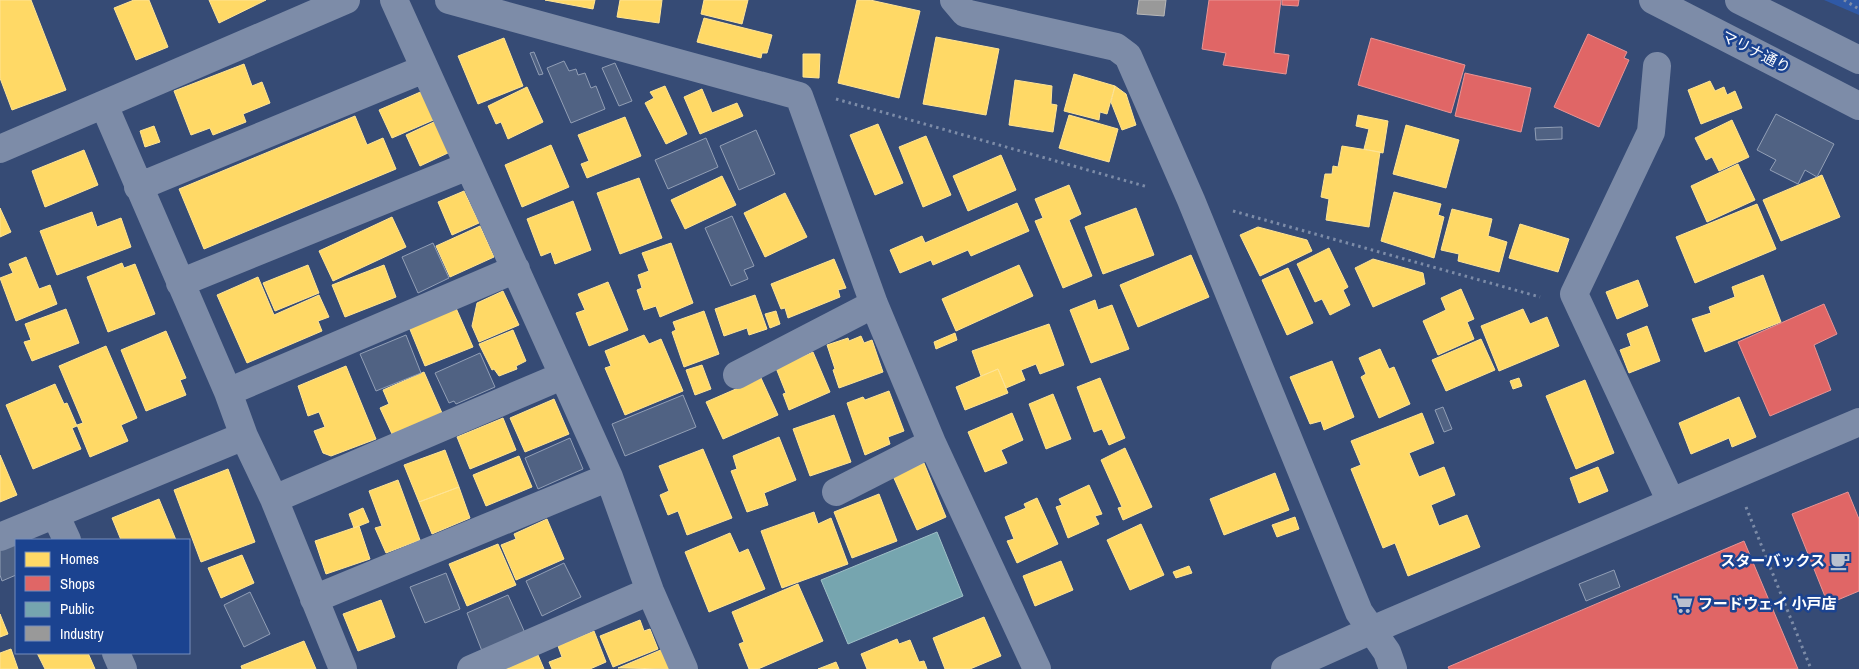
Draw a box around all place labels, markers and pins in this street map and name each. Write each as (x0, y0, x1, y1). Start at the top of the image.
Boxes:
place label: スターバックス (1721, 550, 1825, 571)
cafe icon: スターバックス (1829, 550, 1851, 572)
supermarket icon: フードウェイ 小戸店 (1672, 593, 1694, 615)
place label: フードウェイ 小戸店 (1698, 593, 1836, 614)

